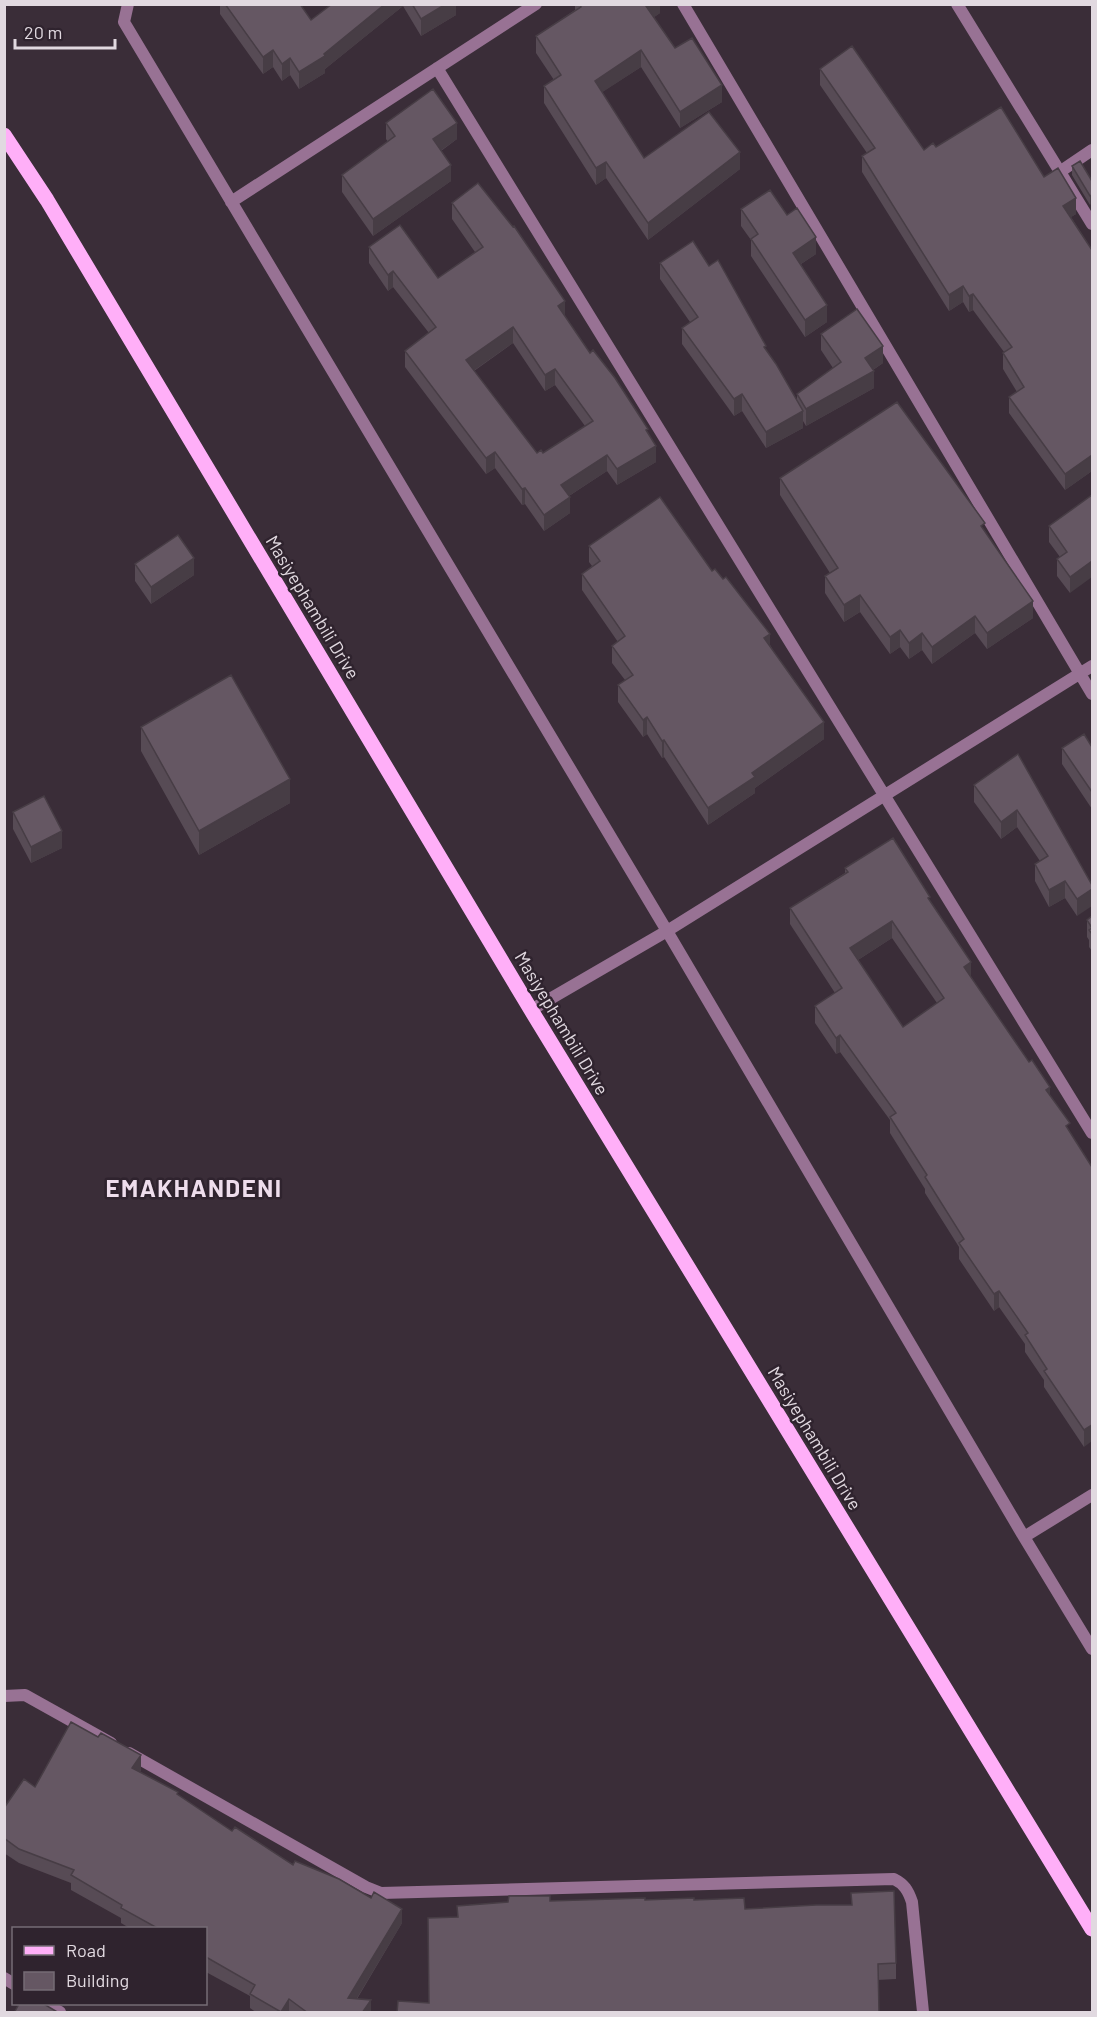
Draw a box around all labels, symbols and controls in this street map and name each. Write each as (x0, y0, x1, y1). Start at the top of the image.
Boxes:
scale bar (15, 12, 116, 50)
text: 20 m (24, 21, 62, 43)
street label: Masiyephambili Drive (261, 531, 365, 683)
street label: Masiyephambili Drive (510, 947, 614, 1099)
district label: EMAKHANDENI (106, 1173, 283, 1202)
street label: Masiyephambili Drive (763, 1362, 867, 1514)
legend (12, 1927, 207, 2005)
text: Road (66, 1939, 106, 1961)
text: Building (66, 1969, 129, 1991)

